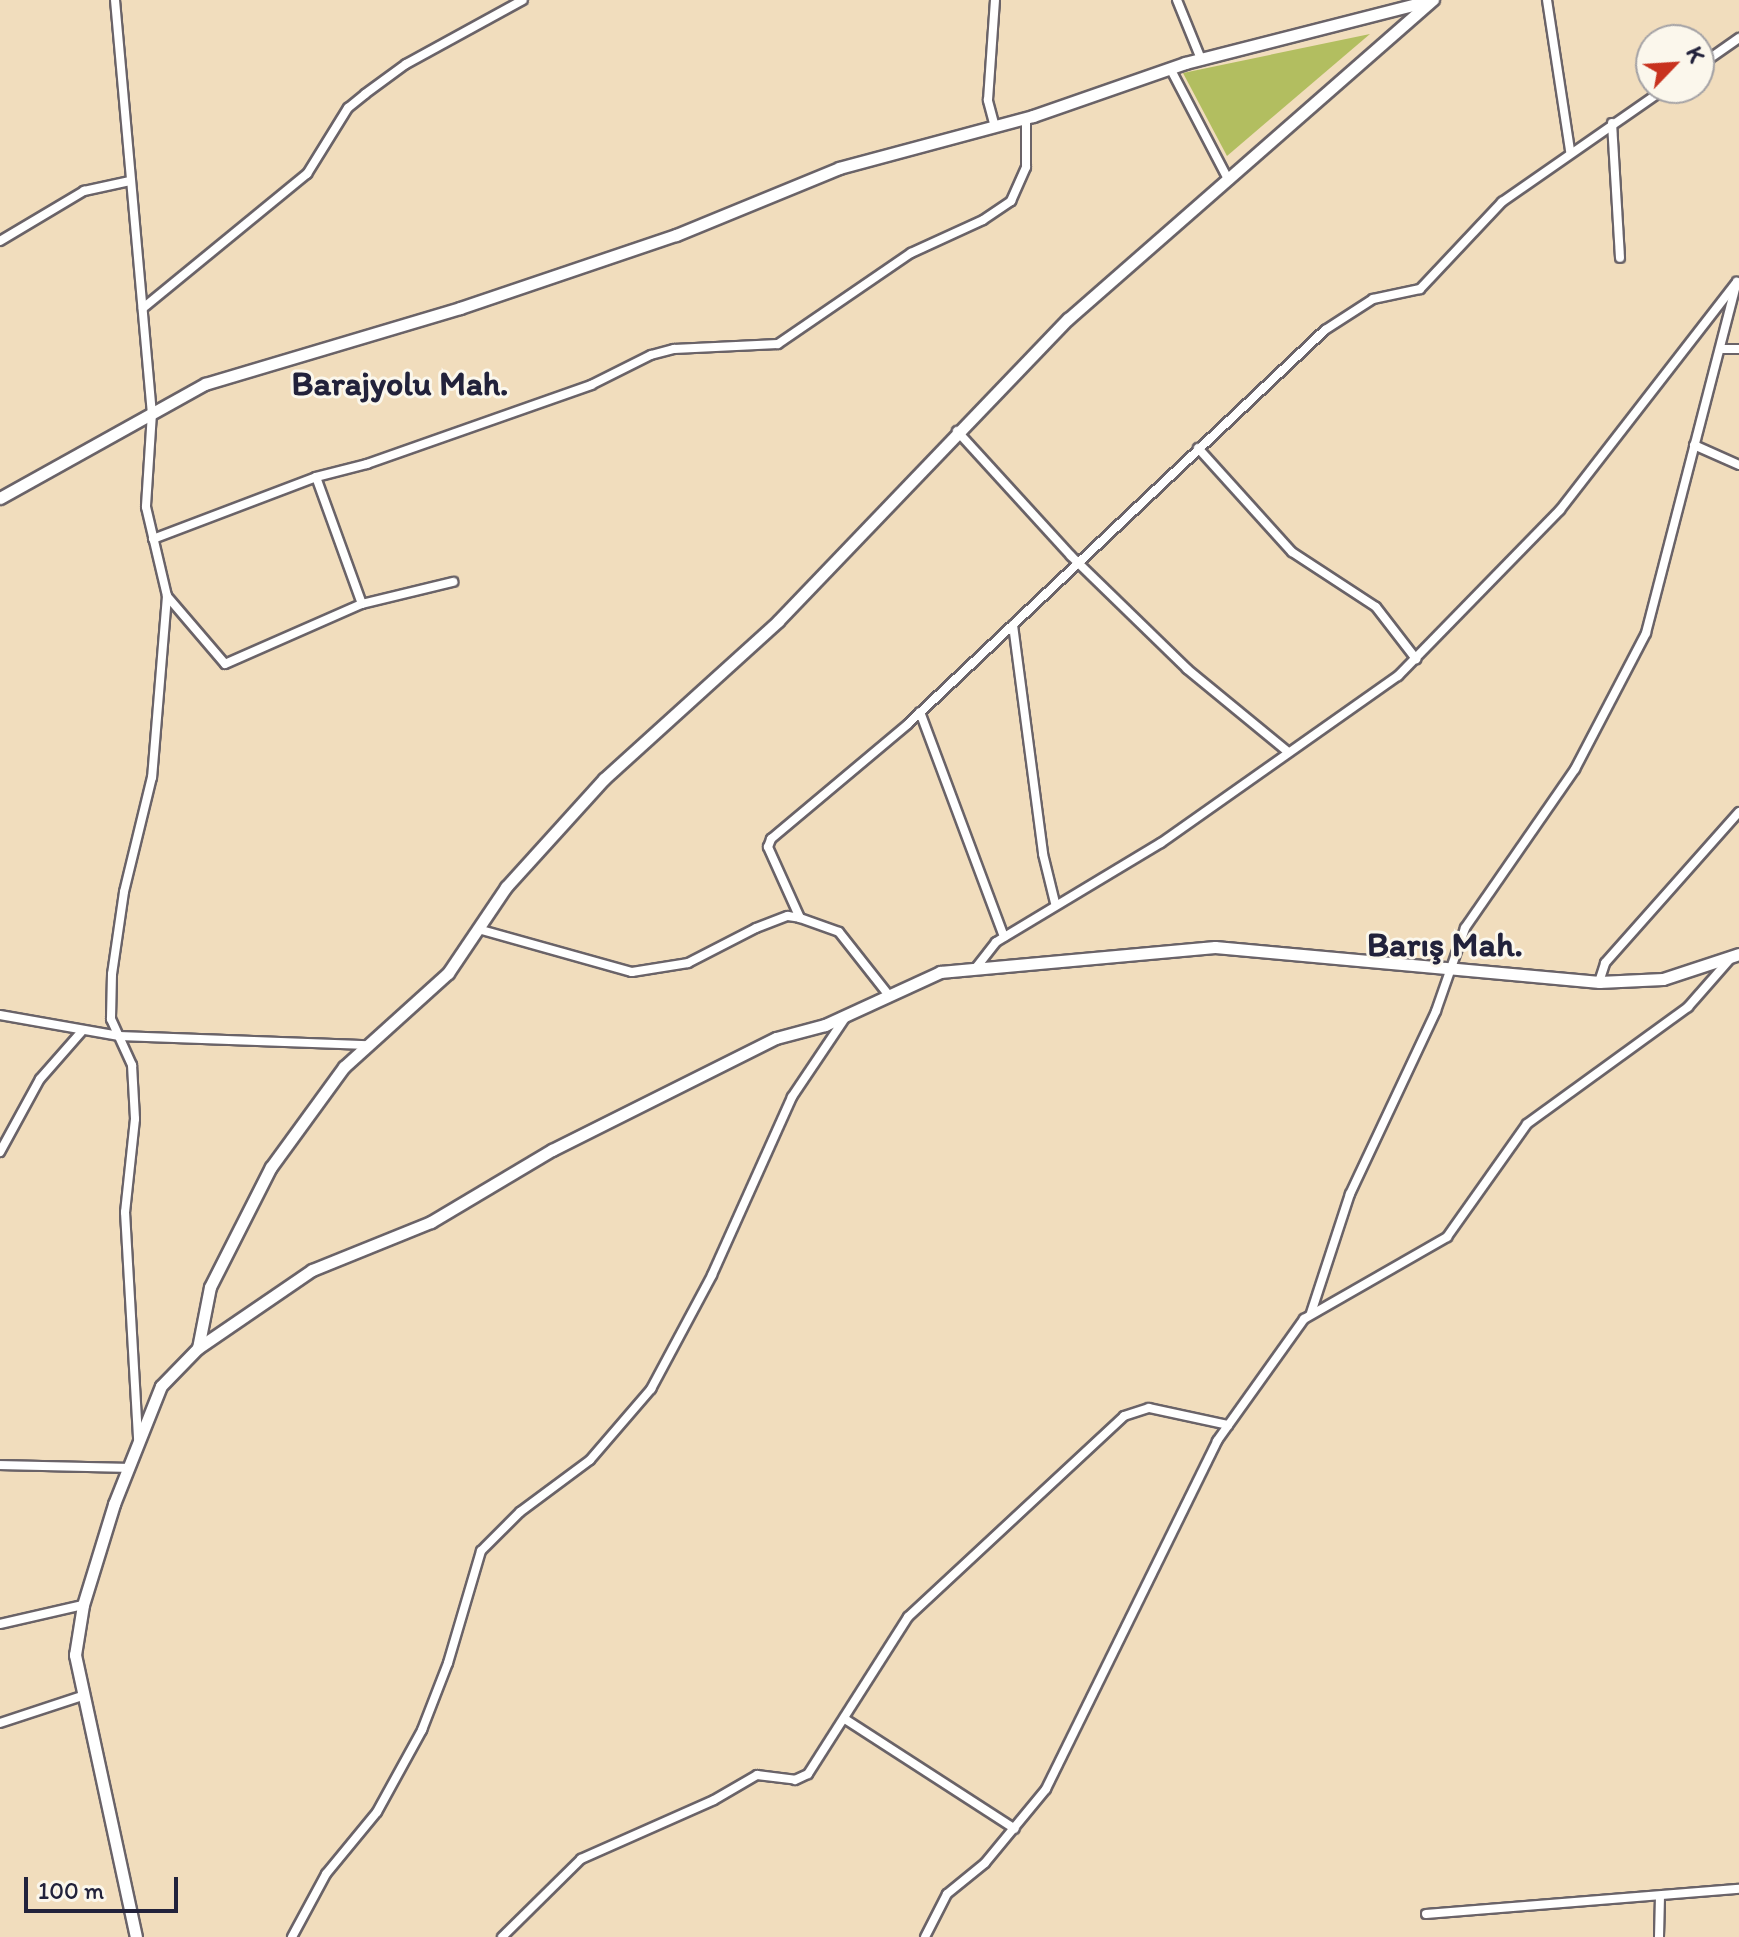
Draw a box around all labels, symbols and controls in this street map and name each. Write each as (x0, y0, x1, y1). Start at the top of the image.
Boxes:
north arrow (1635, 24, 1715, 104)
text: K (1680, 42, 1711, 67)
district label: Barajyolu Mah. (291, 364, 509, 404)
district label: Barış Mah. (1367, 925, 1523, 965)
scale bar (28, 1861, 182, 1911)
text: 100 m (38, 1876, 104, 1905)

